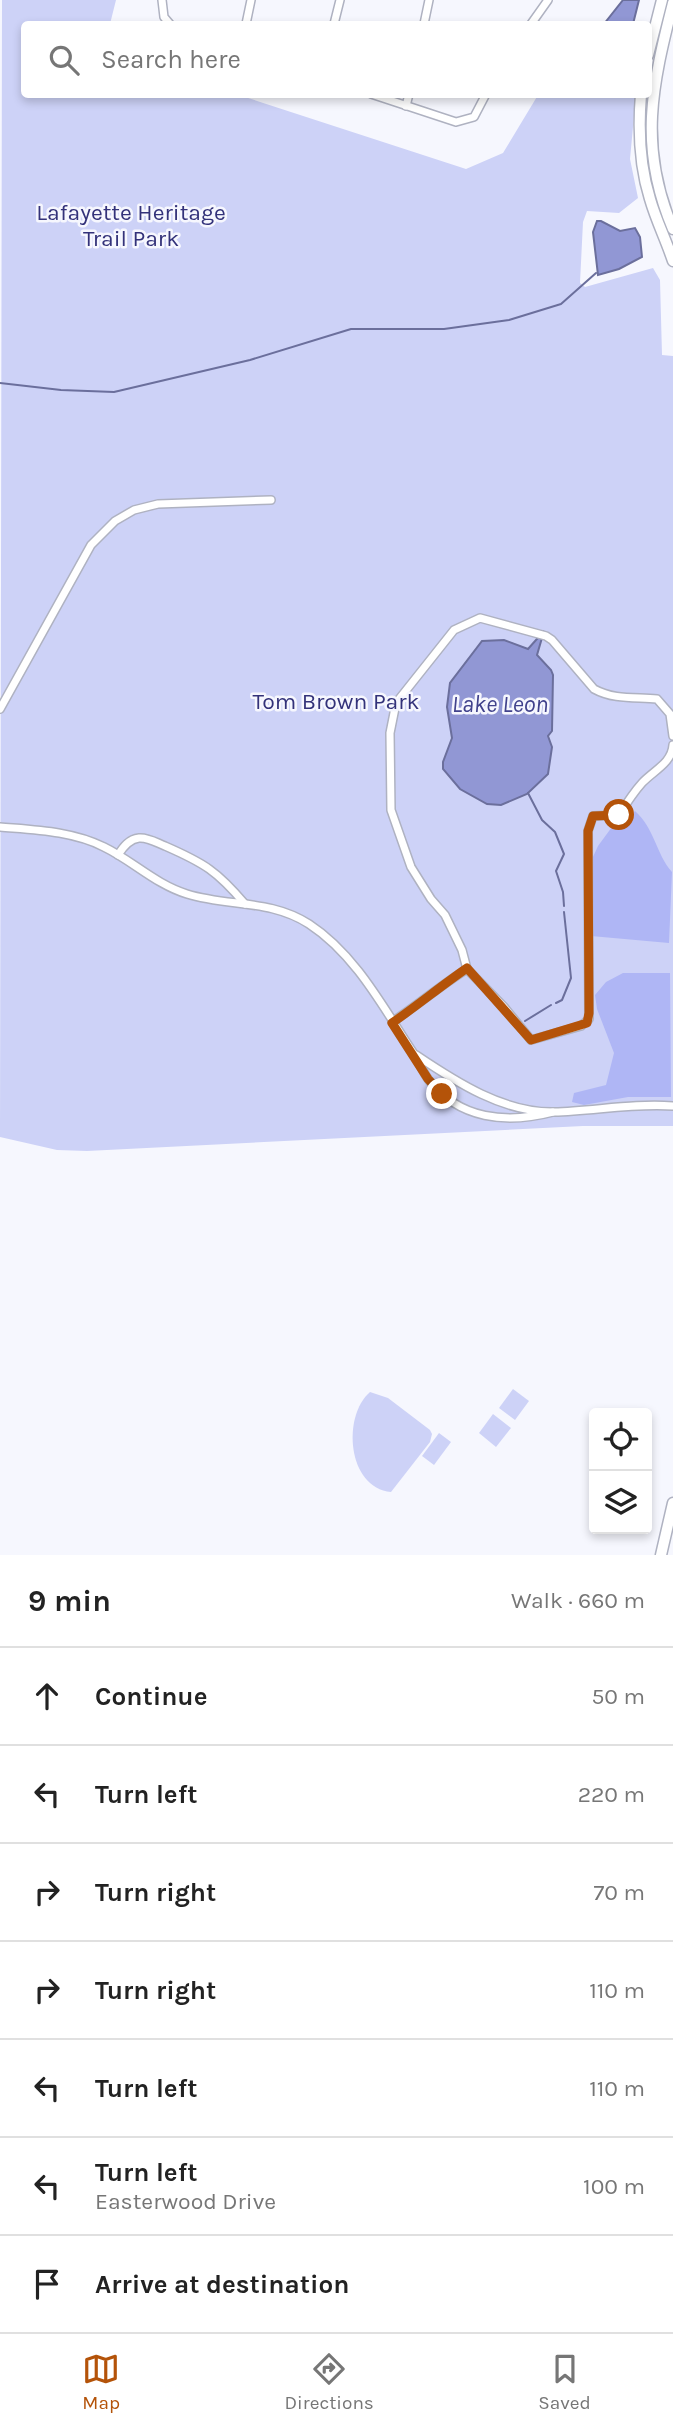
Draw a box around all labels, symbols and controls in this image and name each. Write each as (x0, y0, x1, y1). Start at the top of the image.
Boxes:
search box (21, 21, 652, 98)
icon: search (45, 41, 83, 79)
text: Search here (101, 44, 241, 75)
park label: Lafayette Heritage Trail Park (36, 199, 226, 252)
park label: Tom Brown Park (252, 688, 420, 715)
water label: Lake Leon (452, 690, 548, 718)
route start (603, 799, 634, 830)
route end (426, 1078, 457, 1109)
map controls (589, 1408, 652, 1534)
button: locate (589, 1408, 652, 1471)
button: layers (589, 1471, 652, 1534)
text: 9 min (28, 1583, 111, 1619)
text: Walk · 660 m (511, 1587, 645, 1614)
icon: ahead (28, 1677, 66, 1715)
text: Continue (95, 1681, 207, 1712)
text: 50 m (591, 1683, 645, 1710)
icon: left (28, 1775, 66, 1813)
text: Turn left (95, 1779, 197, 1810)
text: 220 m (578, 1781, 645, 1808)
icon: right (28, 1873, 66, 1911)
text: Turn right (95, 1877, 216, 1908)
text: 70 m (594, 1879, 645, 1906)
icon: right (28, 1971, 66, 2009)
text: Turn right (95, 1975, 216, 2006)
text: 110 m (589, 1977, 645, 2004)
icon: left (28, 2069, 66, 2107)
text: Turn left (95, 2073, 197, 2104)
text: 110 m (589, 2075, 645, 2102)
text: Turn left (95, 2157, 197, 2188)
icon: left (28, 2167, 66, 2205)
text: 100 m (583, 2173, 645, 2200)
text: Easterwood Drive (95, 2188, 276, 2215)
icon: arrive (28, 2265, 66, 2303)
text: Arrive at destination (95, 2269, 349, 2300)
tab: Map (82, 2350, 120, 2414)
tab: Directions (285, 2350, 374, 2414)
tab: Saved (538, 2350, 591, 2414)

